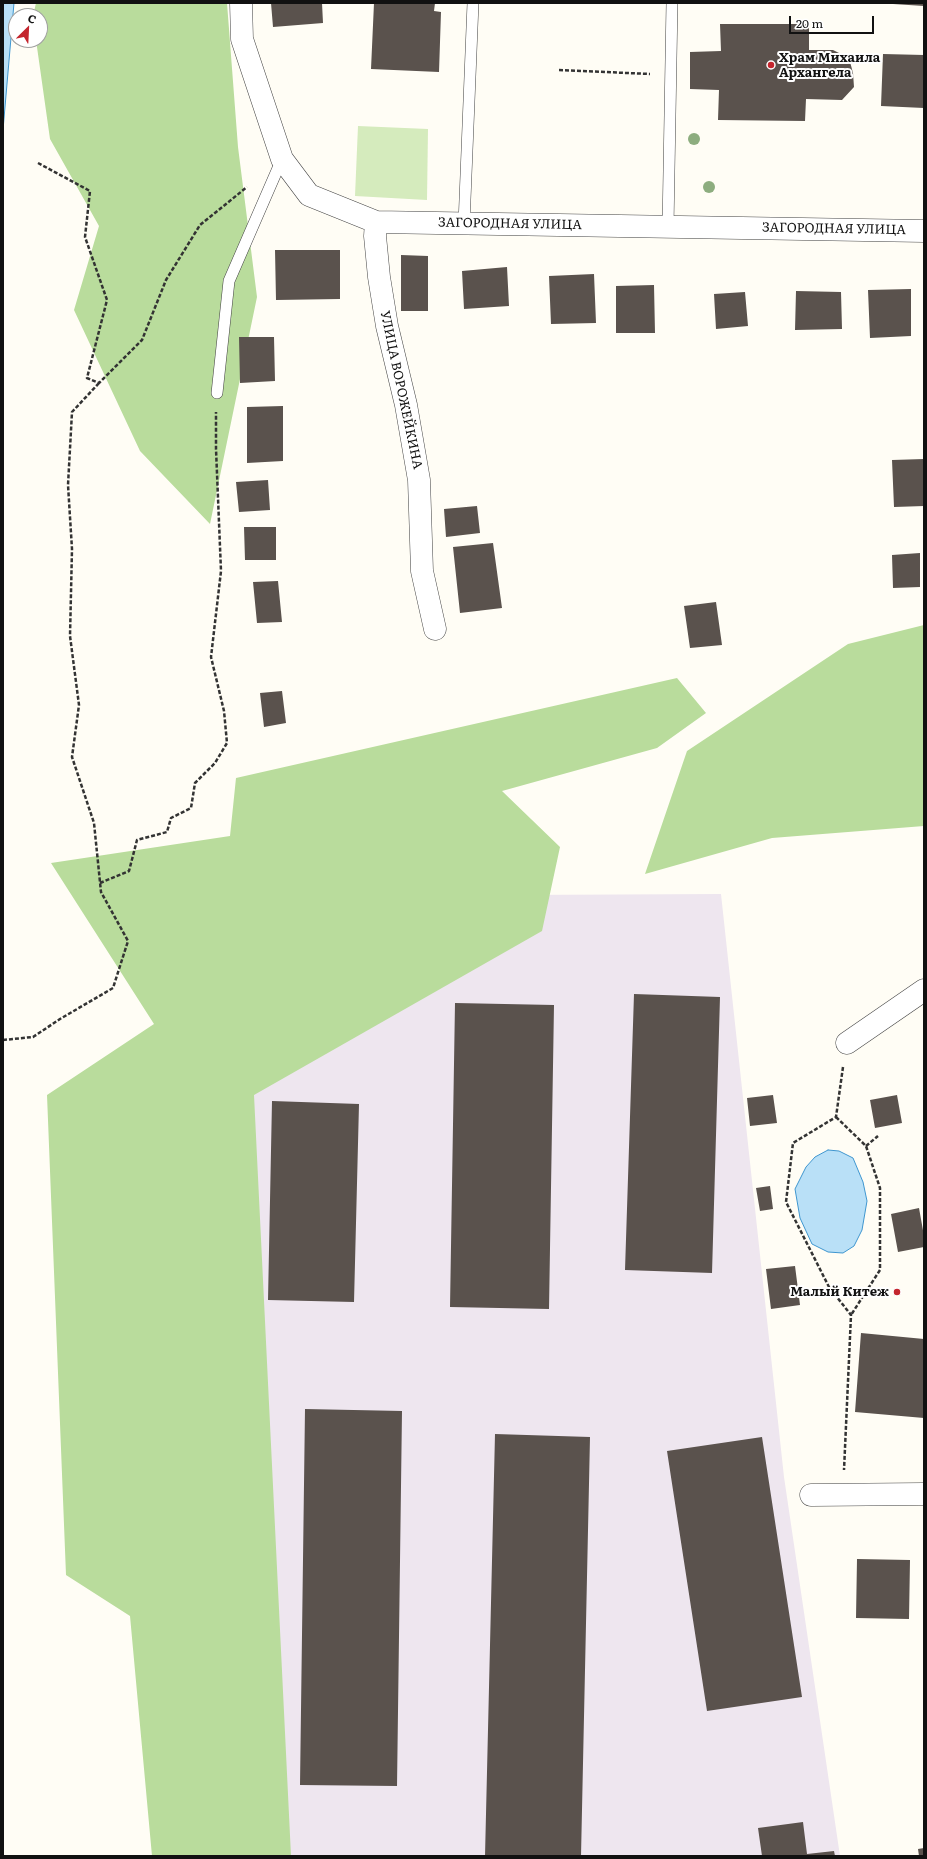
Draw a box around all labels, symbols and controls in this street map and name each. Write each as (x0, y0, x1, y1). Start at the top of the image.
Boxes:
north arrow (8, 8, 48, 48)
scale bar (791, 8, 876, 34)
text: С (26, 9, 39, 27)
text: 20 m (796, 14, 823, 32)
place label: Храм Михаила Архангела (779, 50, 880, 81)
marker: Храм Михаила Архангела (766, 60, 776, 70)
street label: ЗАГОРОДНАЯ УЛИЦА (438, 215, 582, 233)
street label: ЗАГОРОДНАЯ УЛИЦА (762, 220, 906, 238)
street label: УЛИЦА ВОРОЖЕЙКИНА (377, 309, 425, 471)
place label: Малый Китеж (790, 1284, 889, 1300)
marker: Малый Китеж (892, 1287, 902, 1297)

